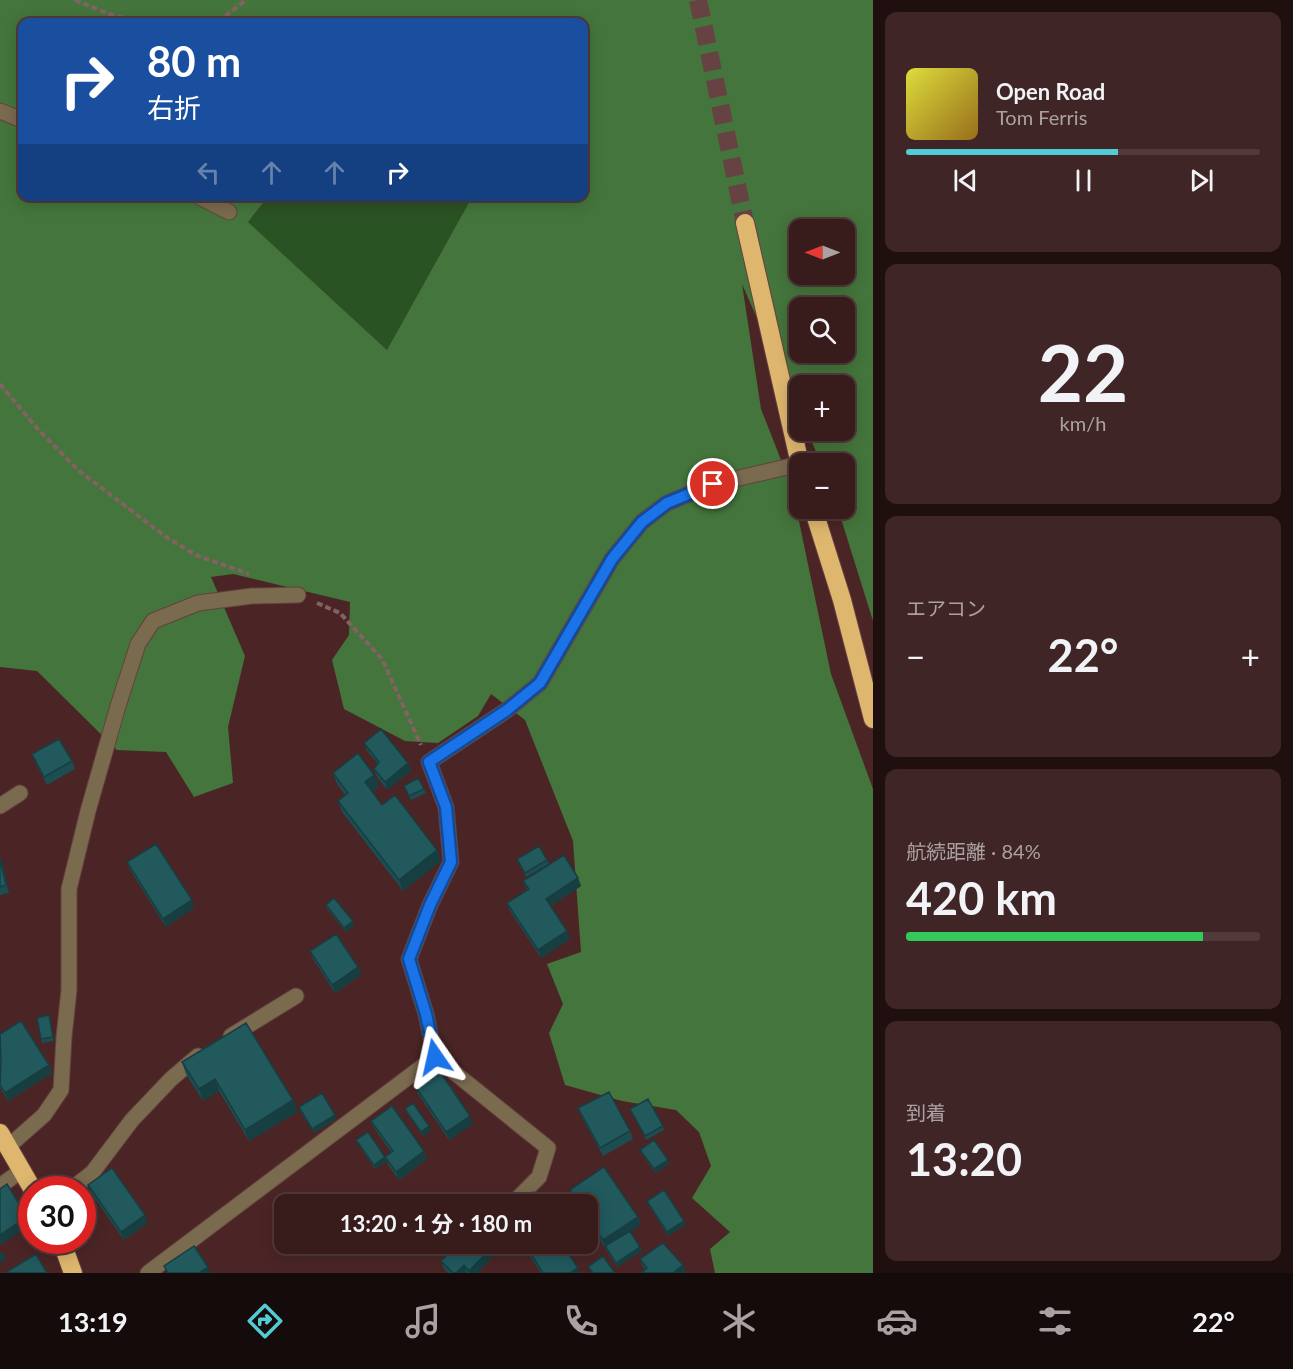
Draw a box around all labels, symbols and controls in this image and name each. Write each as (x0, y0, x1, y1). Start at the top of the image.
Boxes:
text: 80 m (147, 36, 241, 86)
icon: right (48, 42, 126, 120)
text: Open Road (996, 78, 1105, 105)
text: 右折 (147, 91, 201, 124)
text: Tom Ferris (996, 105, 1087, 129)
icon: left (192, 156, 225, 189)
icon: ahead (255, 156, 288, 189)
icon: ahead (318, 156, 351, 189)
icon: right (381, 156, 414, 189)
icon: previous (949, 164, 982, 197)
icon: pause (1067, 164, 1100, 197)
icon: next (1185, 164, 1218, 197)
north arrow (789, 219, 855, 285)
map controls (789, 219, 855, 519)
button: search (789, 297, 855, 363)
text: 22 (1038, 325, 1128, 419)
button: + (789, 375, 855, 441)
text: km/h (1060, 411, 1106, 435)
button: − (789, 453, 855, 519)
pin (687, 458, 738, 509)
icon: arrive (696, 467, 729, 500)
text: エアコン (906, 596, 986, 620)
text: 22° (1048, 628, 1118, 682)
text: − (906, 636, 925, 676)
text: + (1241, 636, 1260, 676)
text: 航続距離 · 84% (906, 839, 1041, 863)
text: 420 km (906, 871, 1057, 925)
position arrow (403, 1025, 467, 1089)
text: 到着 (906, 1100, 946, 1124)
text: 13:20 (906, 1132, 1022, 1186)
speed limit sign: 30 (18, 1176, 96, 1254)
text: 13:20 · 1 分 · 180 m (340, 1210, 532, 1237)
icon: directions (244, 1300, 286, 1342)
icon: music (402, 1300, 444, 1342)
icon: phone (560, 1300, 602, 1342)
icon: climate (718, 1300, 760, 1342)
icon: car (876, 1300, 918, 1342)
icon: filters (1034, 1300, 1076, 1342)
text: 13:19 (58, 1305, 128, 1338)
text: 22° (1192, 1305, 1235, 1338)

